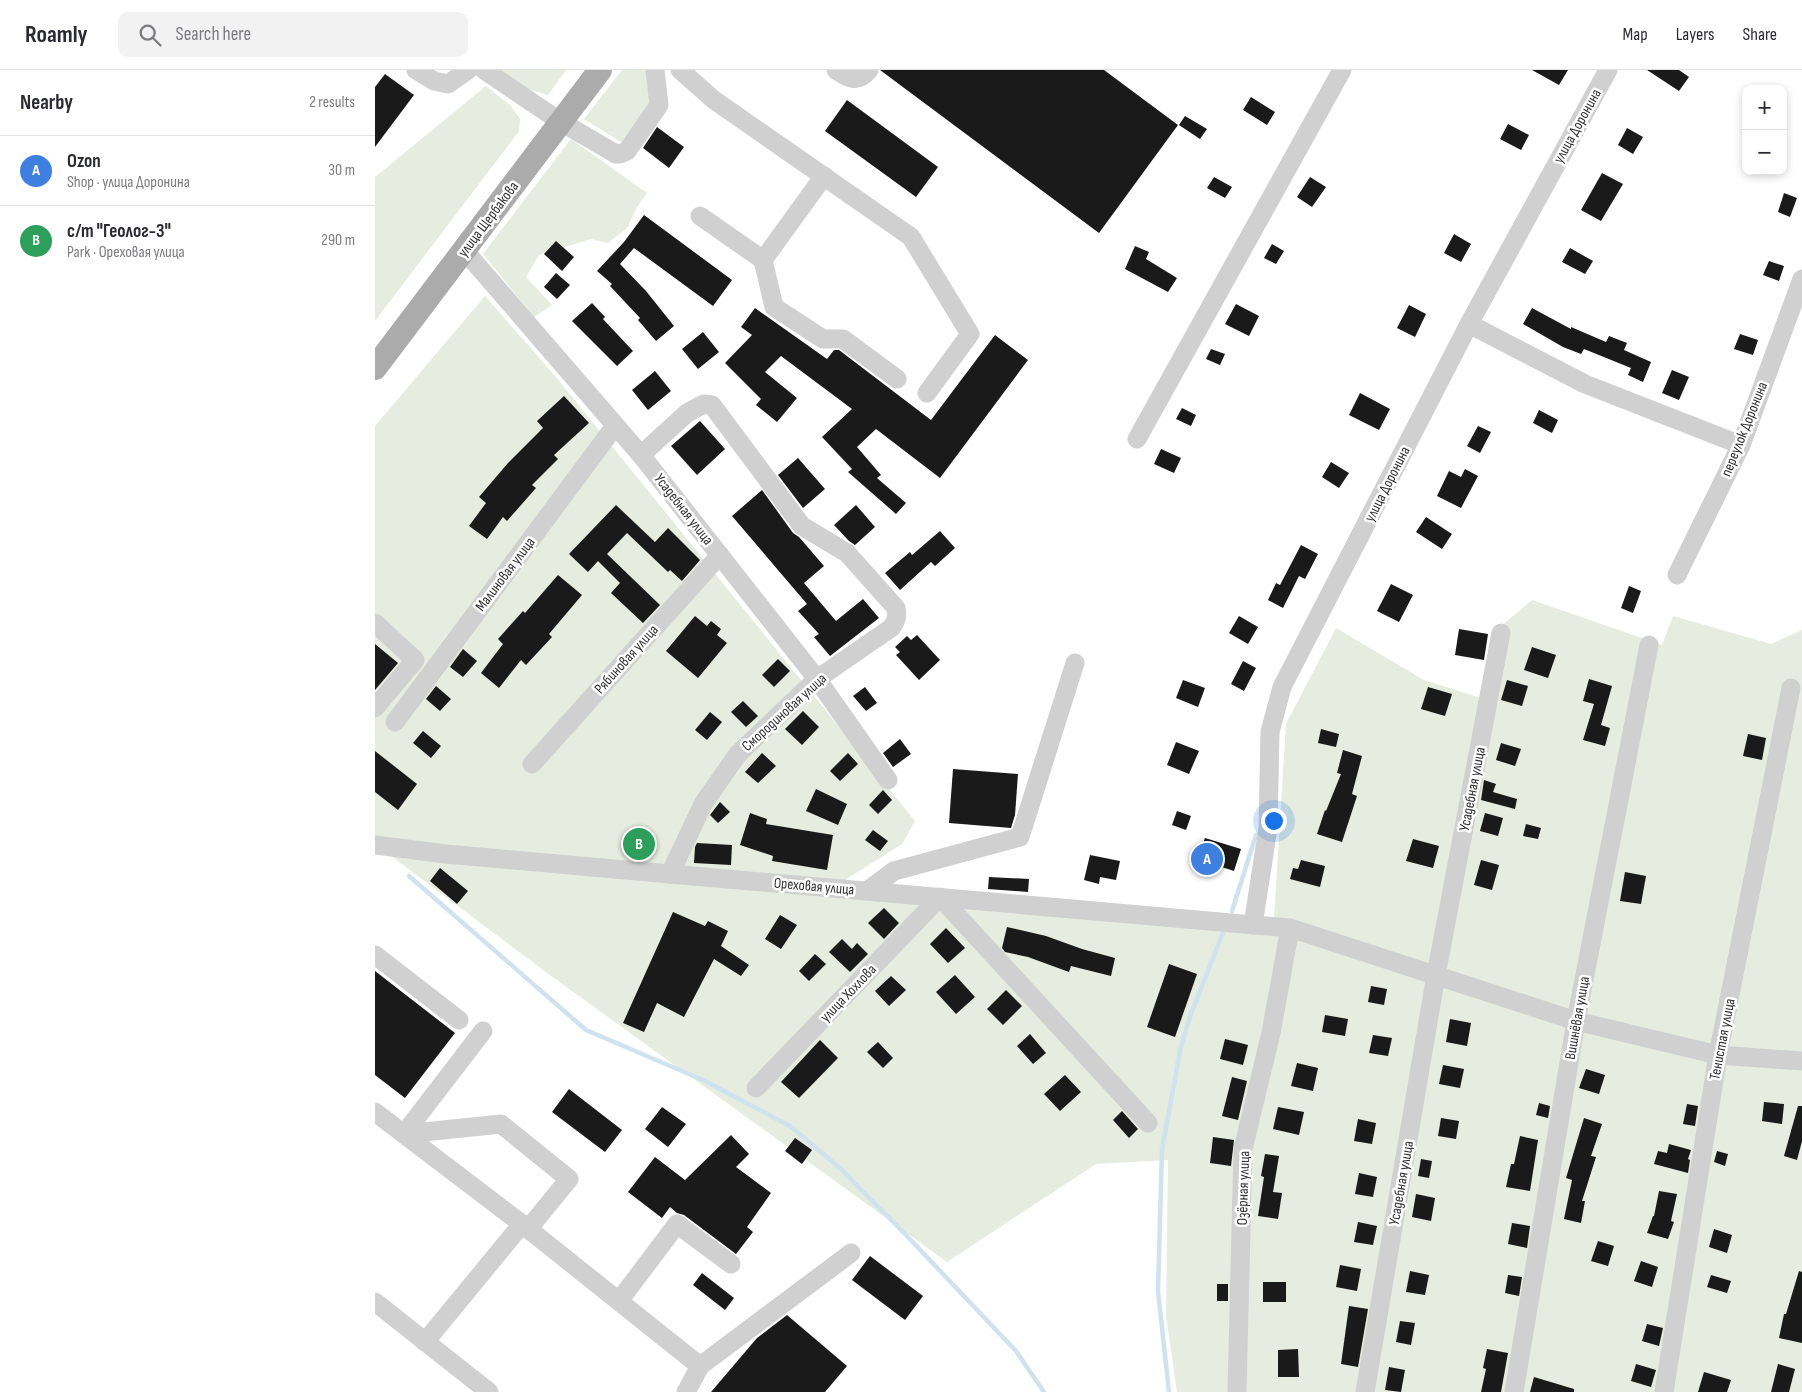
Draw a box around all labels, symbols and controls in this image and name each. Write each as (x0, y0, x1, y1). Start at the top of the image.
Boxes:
search box (118, 12, 468, 57)
text: Roamly (25, 20, 88, 49)
icon: search (136, 21, 164, 49)
text: Search here (176, 23, 251, 46)
text: Map (1623, 24, 1648, 45)
text: Layers (1676, 24, 1715, 45)
text: Share (1743, 24, 1777, 45)
map controls (1742, 85, 1787, 175)
button: + (1742, 85, 1787, 130)
street label: улица Доронина (1549, 86, 1606, 167)
text: Nearby (20, 90, 73, 115)
text: 2 results (309, 93, 355, 112)
button: − (1742, 130, 1787, 175)
text: Ozon (67, 150, 101, 173)
text: A (32, 161, 40, 180)
text: 30 m (328, 161, 355, 180)
text: Shop · улица Доронина (67, 173, 190, 192)
street label: улица Щербакова (454, 177, 523, 261)
text: с/т "Геолог-3" (67, 220, 171, 243)
text: B (32, 231, 40, 250)
text: 290 m (321, 231, 355, 250)
text: Park · Ореховая улица (67, 243, 185, 262)
street label: переулок Доронина (1717, 379, 1772, 479)
street label: улица Доронина (1360, 443, 1415, 525)
street label: Усадебная улица (650, 470, 717, 549)
street label: Малиновая улица (471, 533, 540, 615)
street label: Рябиновая улица (590, 621, 663, 698)
street label: Смородиновая улица (738, 669, 831, 755)
street label: Усадебная улица (1455, 745, 1490, 833)
your location (1261, 808, 1287, 834)
pin: B (623, 825, 655, 863)
pin: A (1191, 840, 1223, 878)
street label: Ореховая улица (773, 874, 855, 899)
street label: улица Хохлова (816, 960, 881, 1026)
street label: Вишнёвая улица (1561, 975, 1594, 1061)
street label: Тенистая улица (1705, 997, 1740, 1081)
street label: Усадебная улица (1385, 1139, 1418, 1227)
street label: Озёрная улица (1233, 1150, 1254, 1226)

